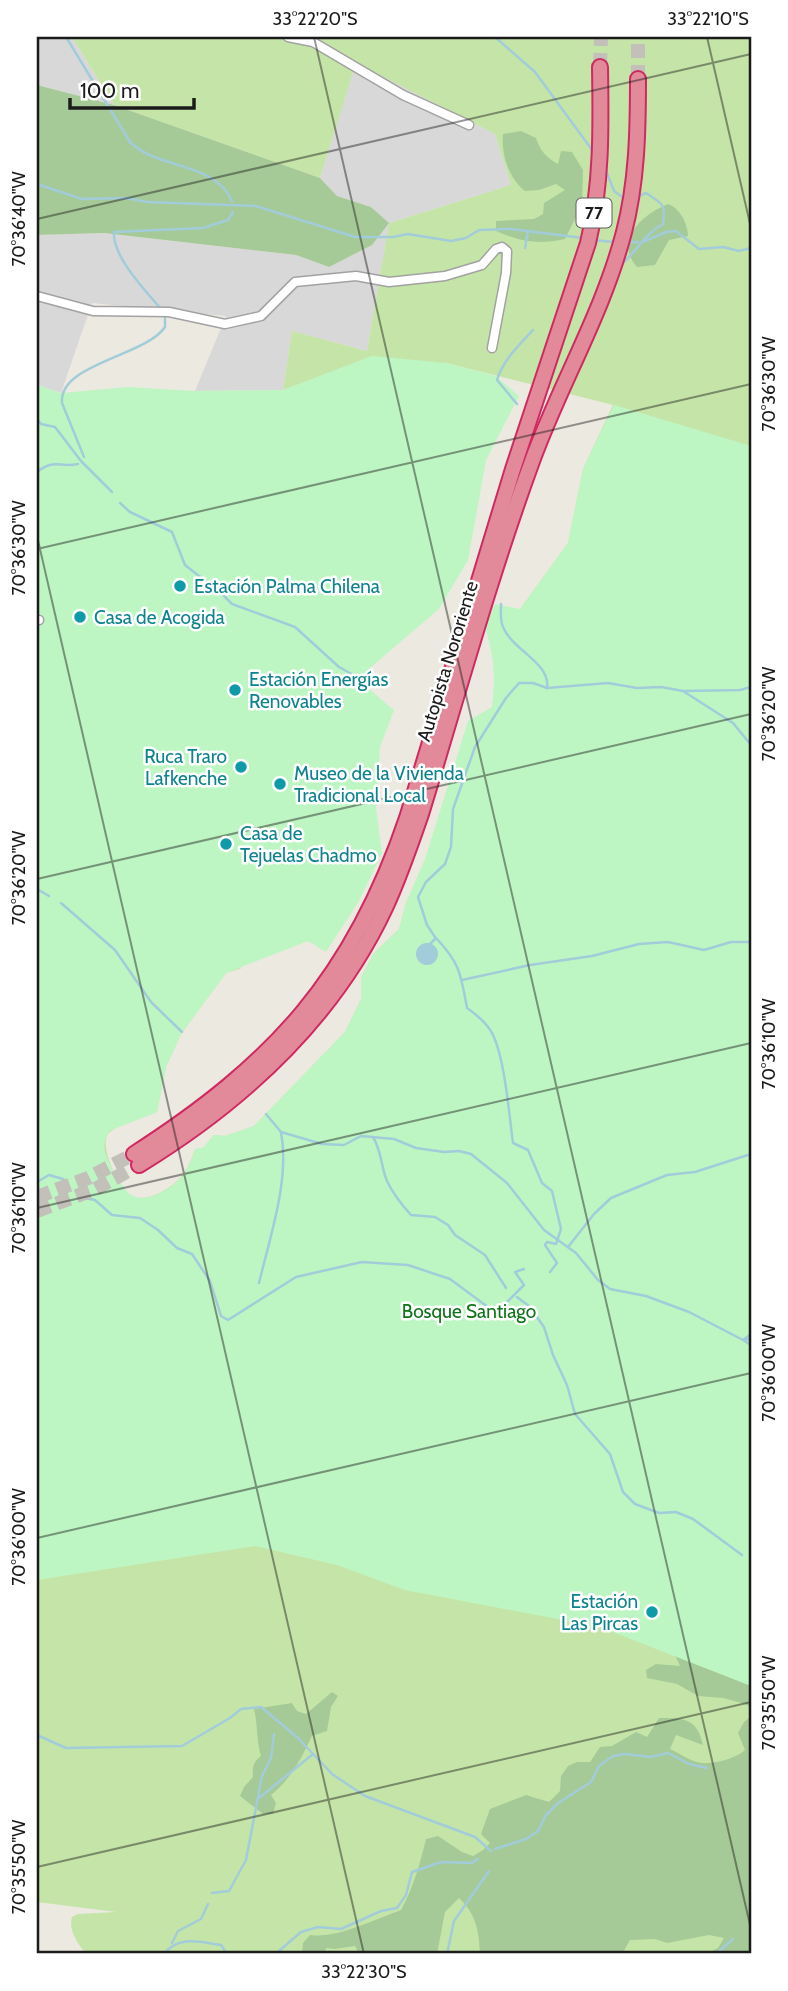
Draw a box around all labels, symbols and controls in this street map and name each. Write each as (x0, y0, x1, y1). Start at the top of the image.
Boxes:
text: 33°22'20"S (273, 8, 357, 30)
text: 33°22'10"S (667, 8, 749, 30)
scale bar (70, 66, 194, 110)
text: 100 m (80, 78, 139, 103)
text: 70°36'40"W (8, 171, 30, 267)
road number: 77 (576, 198, 612, 228)
text: 70°36'30"W (758, 337, 780, 431)
text: 70°36'30"W (8, 501, 30, 595)
place label: Estación Palma Chilena (194, 575, 380, 598)
marker: Estación Palma Chilena (172, 578, 188, 594)
street label: Autopista Nororiente (412, 578, 483, 744)
place label: Casa de Acogida (94, 606, 225, 629)
marker: Casa de Acogida (72, 609, 88, 625)
text: 70°36'20"W (758, 667, 780, 761)
place label: Estación Energías Renovables (249, 668, 388, 713)
marker: Estación Energías Renovables (227, 682, 243, 698)
place label: Ruca Traro Lafkenche (144, 745, 227, 790)
marker: Ruca Traro Lafkenche (233, 759, 249, 775)
place label: Museo de la Vivienda Tradicional Local (294, 762, 464, 807)
marker: Museo de la Vivienda Tradicional Local (272, 776, 288, 792)
place label: Casa de Tejuelas Chadmo (240, 822, 377, 867)
text: 70°36'20"W (8, 831, 30, 925)
marker: Casa de Tejuelas Chadmo (218, 836, 234, 852)
text: 70°36'10"W (758, 998, 780, 1090)
text: 70°36'10"W (8, 1162, 30, 1254)
park label: Bosque Santiago (402, 1300, 536, 1323)
text: 70°36'00"W (758, 1324, 780, 1422)
text: 70°36'00"W (8, 1488, 30, 1586)
place label: Estación Las Pircas (561, 1590, 638, 1635)
marker: Estación Las Pircas (644, 1604, 660, 1620)
text: 70°35'50"W (758, 1656, 780, 1750)
text: 70°35'50"W (8, 1820, 30, 1914)
text: 33°22'30"S (321, 1961, 407, 1983)

